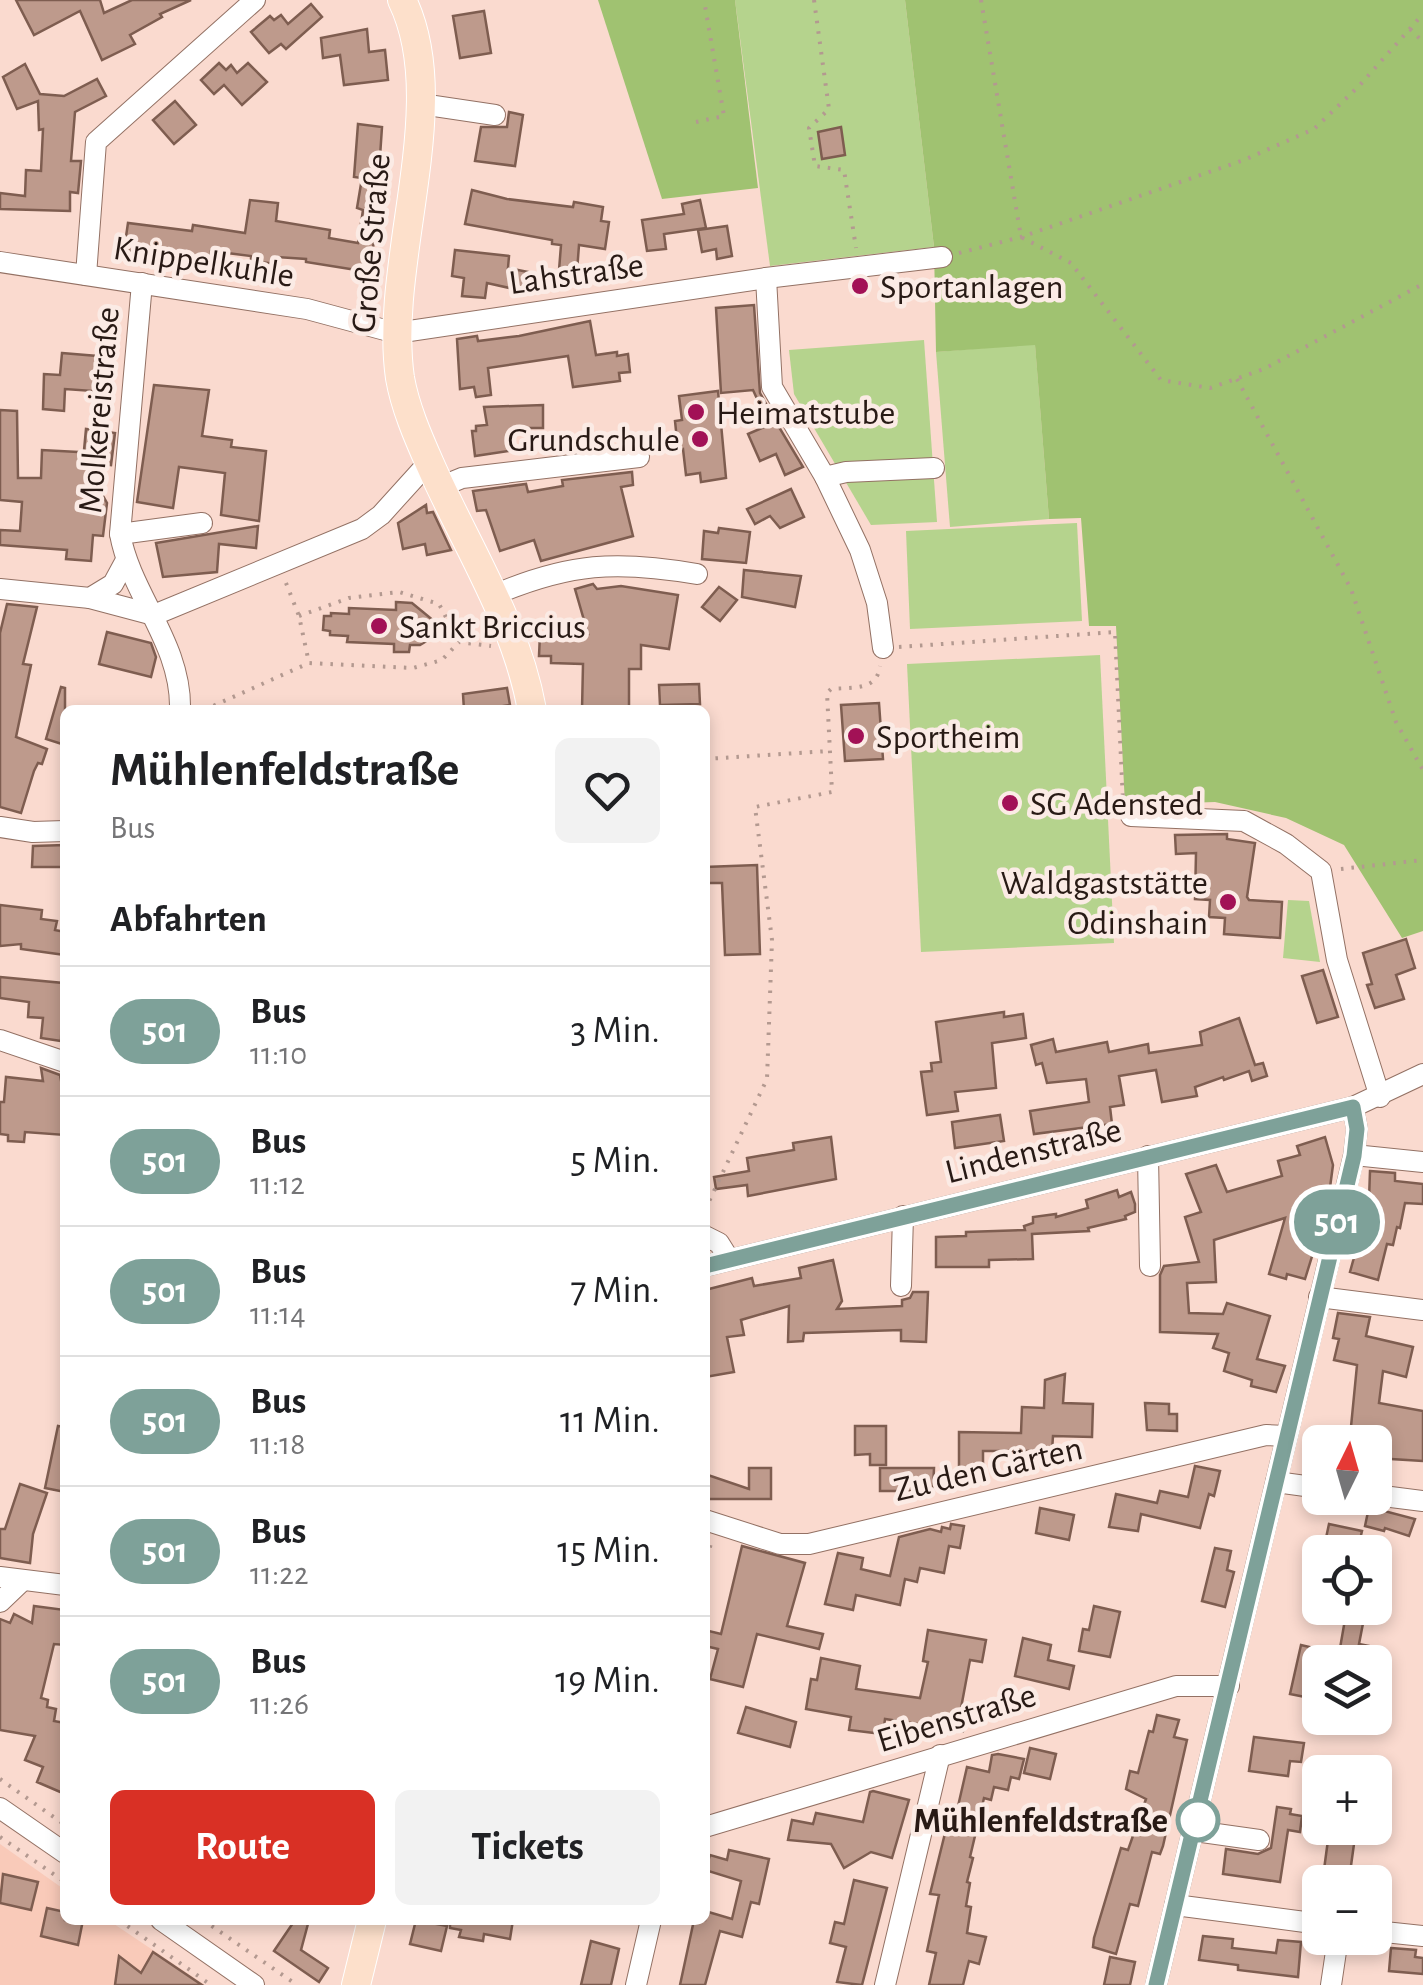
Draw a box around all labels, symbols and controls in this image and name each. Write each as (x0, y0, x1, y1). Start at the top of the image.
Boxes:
street label: Große Straße (346, 152, 397, 334)
street label: Knippelkuhle (111, 231, 297, 294)
street label: Lahstraße (507, 248, 646, 301)
place label: Sportanlagen (880, 270, 1064, 305)
marker: Sportanlagen (849, 275, 871, 297)
street label: Molkereistraße (73, 306, 126, 515)
place label: Heimatstube (716, 396, 895, 431)
marker: Heimatstube (685, 401, 707, 423)
place label: Grundschule (507, 423, 680, 458)
marker: Grundschule (689, 428, 711, 450)
place label: Sankt Briccius (399, 610, 586, 645)
marker: Sankt Briccius (368, 615, 390, 637)
place label: Sportheim (876, 720, 1020, 755)
marker: Sportheim (845, 725, 867, 747)
button: heart (555, 738, 660, 843)
text: Mühlenfeldstraße (110, 747, 459, 795)
place label: SG Adensted (1030, 787, 1203, 822)
marker: SG Adensted (999, 792, 1021, 814)
text: Bus (110, 812, 155, 844)
place label: Waldgaststätte Odinshain (1001, 866, 1208, 941)
marker: Waldgaststätte Odinshain (1217, 891, 1239, 913)
text: Abfahrten (110, 901, 267, 939)
text: Bus (250, 993, 306, 1031)
text: 3 Min. (571, 1012, 660, 1050)
text: 501 (142, 1014, 188, 1049)
text: 11:10 (250, 1038, 307, 1070)
street label: Lindenstraße (942, 1113, 1125, 1190)
text: Bus (250, 1123, 306, 1161)
text: 5 Min. (570, 1142, 660, 1180)
text: 501 (142, 1144, 188, 1179)
text: 11:12 (250, 1168, 305, 1200)
line badge: 501 (1280, 1190, 1394, 1254)
text: 501 (1314, 1205, 1360, 1240)
text: Bus (250, 1253, 306, 1291)
text: 7 Min. (570, 1272, 660, 1310)
text: 501 (142, 1274, 188, 1309)
text: 11:14 (250, 1298, 306, 1330)
text: Bus (250, 1383, 306, 1421)
text: 11 Min. (560, 1402, 660, 1440)
text: 501 (142, 1404, 188, 1439)
north arrow (1302, 1425, 1392, 1515)
map controls (1302, 1425, 1392, 1955)
text: 11:18 (250, 1428, 306, 1460)
street label: Zu den Gärten (891, 1431, 1086, 1508)
text: Bus (250, 1513, 306, 1551)
text: 15 Min. (557, 1532, 660, 1570)
text: 501 (142, 1534, 188, 1569)
button: locate (1302, 1535, 1392, 1625)
text: 11:22 (250, 1558, 308, 1590)
text: Bus (250, 1643, 306, 1681)
button: layers (1302, 1645, 1392, 1735)
text: 19 Min. (555, 1662, 660, 1700)
text: 501 (142, 1664, 188, 1699)
street label: Eibenstraße (873, 1678, 1040, 1759)
text: 11:26 (250, 1688, 309, 1720)
button: + (1302, 1755, 1392, 1845)
button: Route (110, 1790, 375, 1905)
button: Tickets (395, 1790, 660, 1905)
marker: Mühlenfeldstraße (1177, 1799, 1219, 1841)
place label: Mühlenfeldstraße (913, 1804, 1168, 1839)
button: − (1302, 1865, 1392, 1955)

